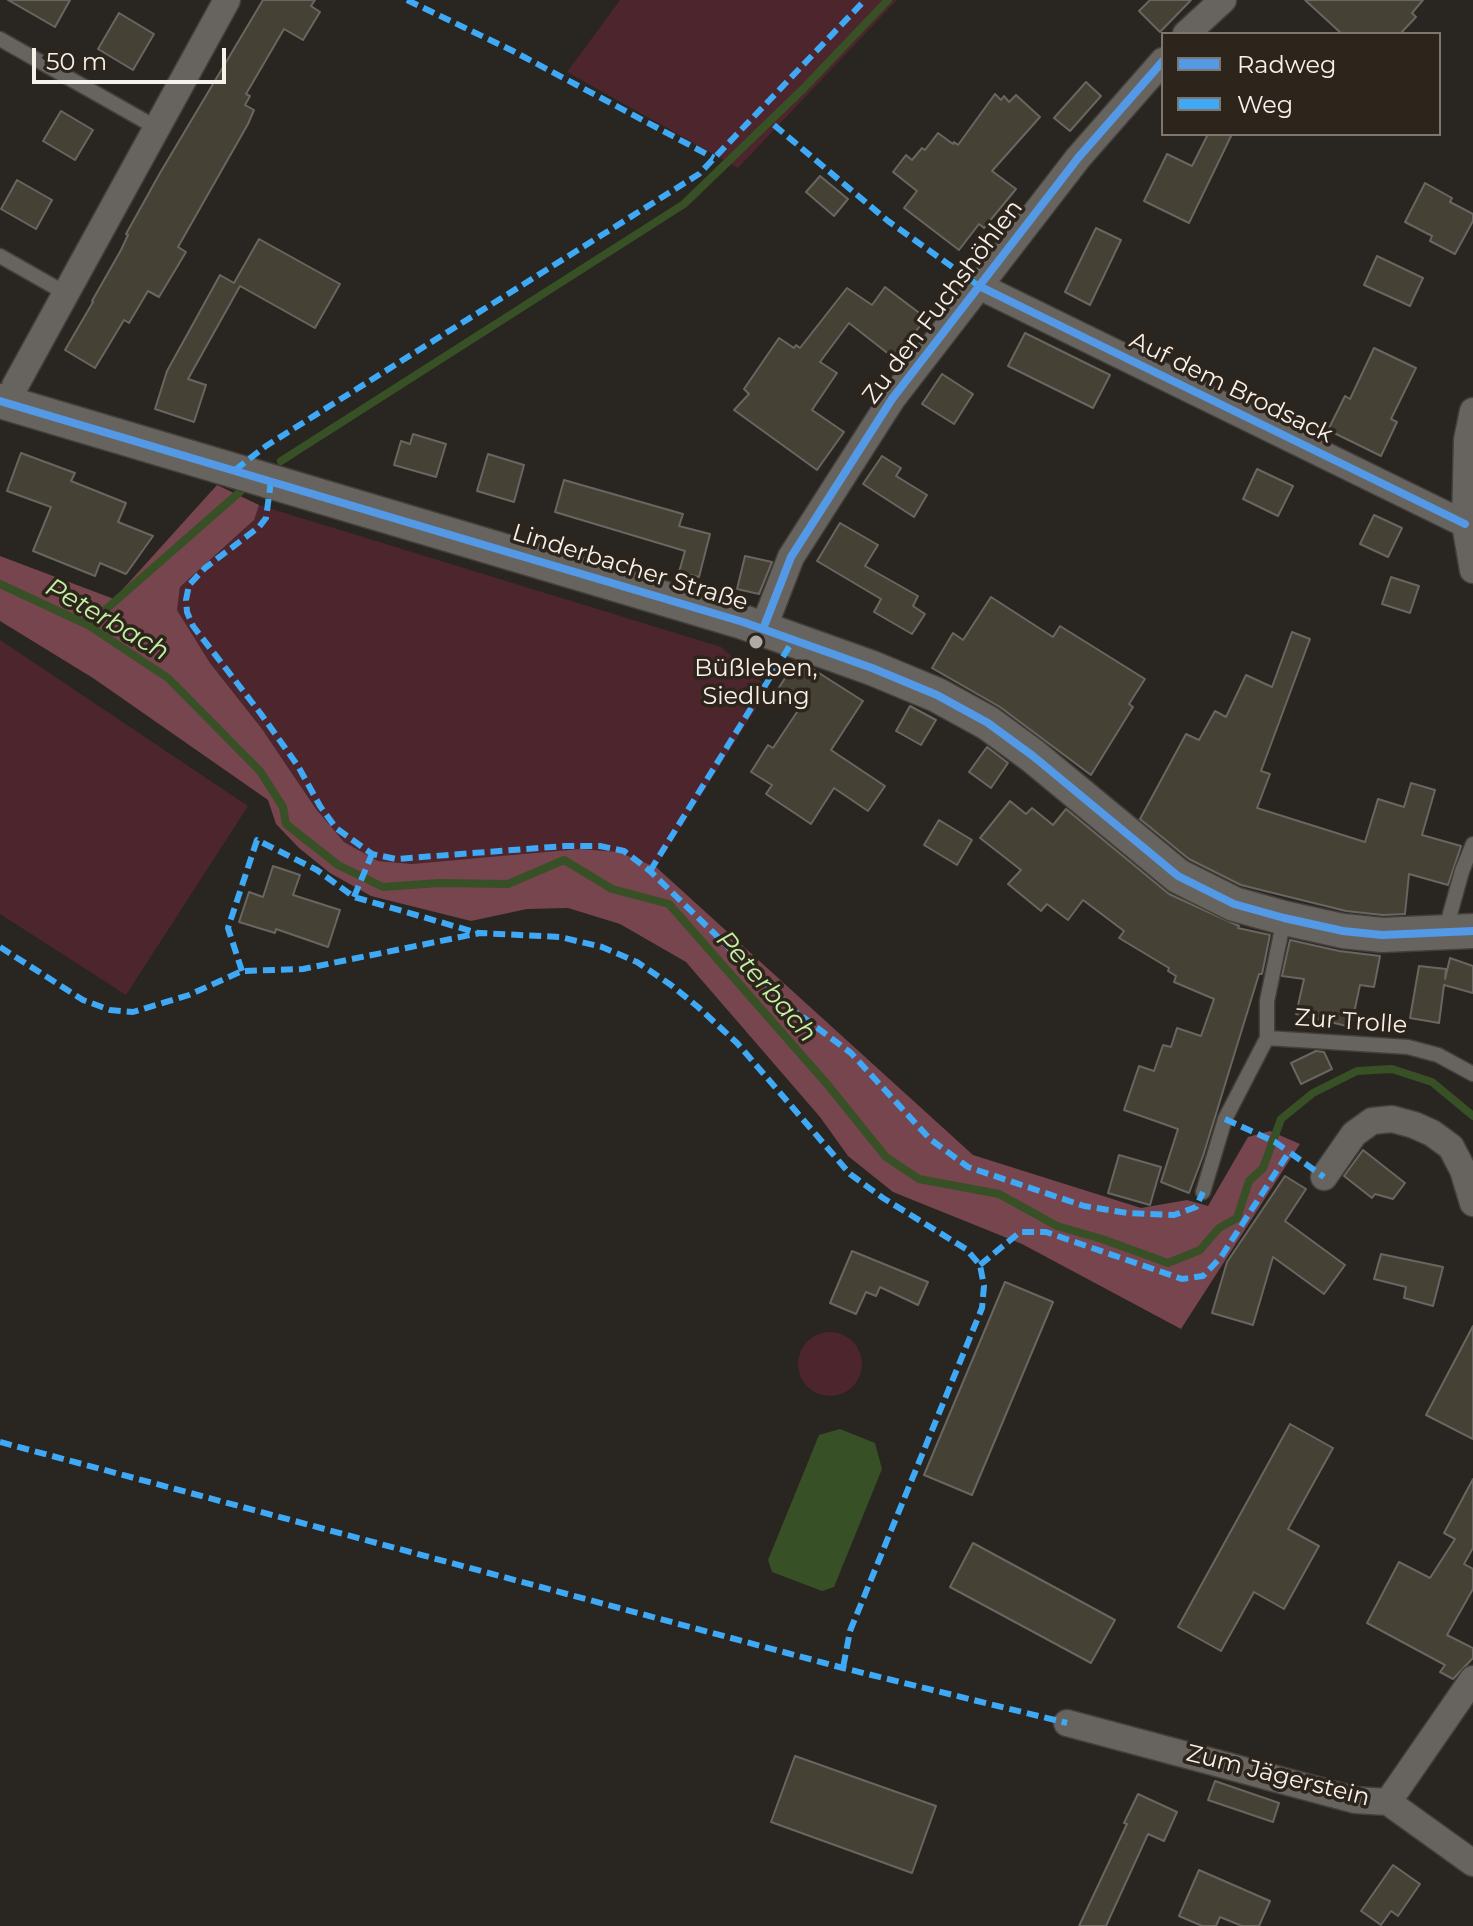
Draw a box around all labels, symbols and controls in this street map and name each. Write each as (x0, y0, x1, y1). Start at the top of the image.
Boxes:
scale bar (36, 32, 230, 82)
legend (1161, 32, 1441, 136)
text: 50 m (46, 47, 107, 76)
text: Radweg (1237, 50, 1336, 79)
text: Weg (1237, 90, 1293, 119)
street label: Zu den Fuchshöhlen (857, 194, 1029, 410)
street label: Auf dem Brodsack (1125, 326, 1337, 450)
street label: Linderbacher Straße (509, 518, 751, 618)
water label: Peterbach (40, 572, 174, 668)
marker: Büßleben, Siedlung (747, 633, 765, 651)
place label: Büßleben, Siedlung (694, 655, 818, 711)
water label: Peterbach (709, 925, 823, 1049)
street label: Zur Trolle (1294, 1004, 1408, 1040)
street label: Zum Jägerstein (1183, 1739, 1373, 1813)

